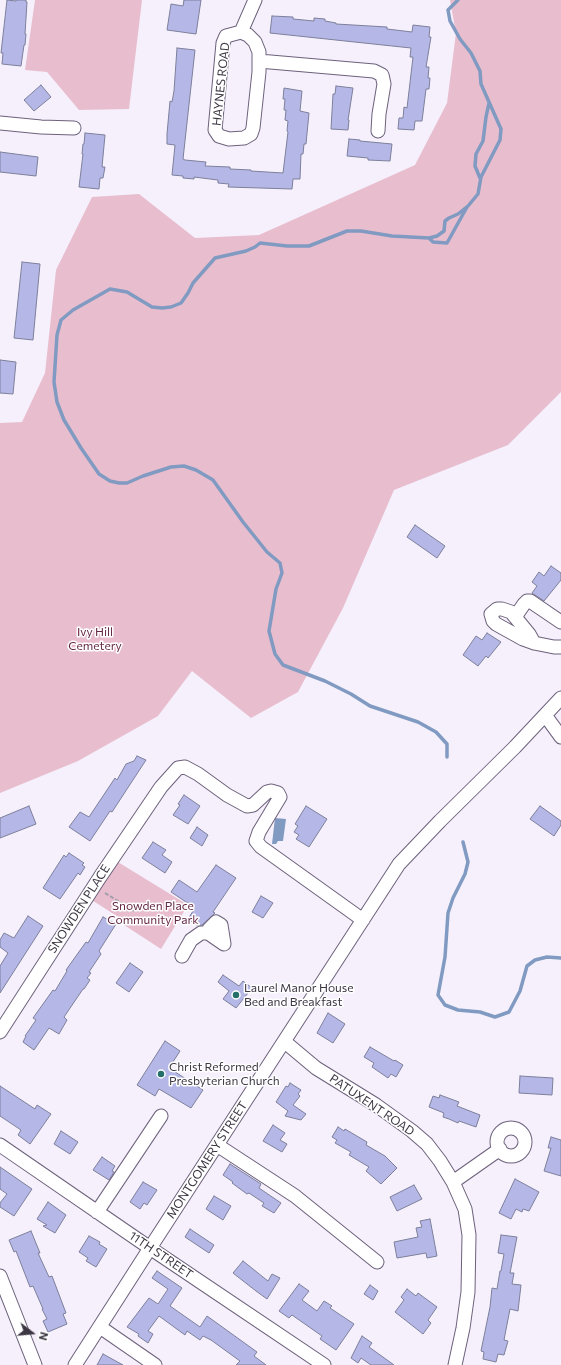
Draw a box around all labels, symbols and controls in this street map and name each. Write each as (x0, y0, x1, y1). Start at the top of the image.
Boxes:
street label: HAYNES ROAD (209, 41, 233, 127)
park label: Ivy Hill Cemetery (68, 625, 122, 653)
street label: SNOWDEN PLACE (45, 862, 113, 956)
park label: Snowden Place Community Park (107, 899, 199, 927)
place label: Laurel Manor House Bed and Breakfast (244, 981, 354, 1009)
marker: Laurel Manor House Bed and Breakfast (231, 990, 241, 1000)
place label: Christ Reformed Presbyterian Church (169, 1060, 280, 1088)
marker: Christ Reformed Presbyterian Church (156, 1069, 166, 1079)
street label: PATUXENT ROAD (327, 1071, 417, 1139)
street label: MONTGOMERY STREET (164, 1099, 250, 1221)
street label: 11TH STREET (126, 1228, 196, 1282)
north arrow (12, 1313, 52, 1353)
text: N (37, 1331, 51, 1342)

